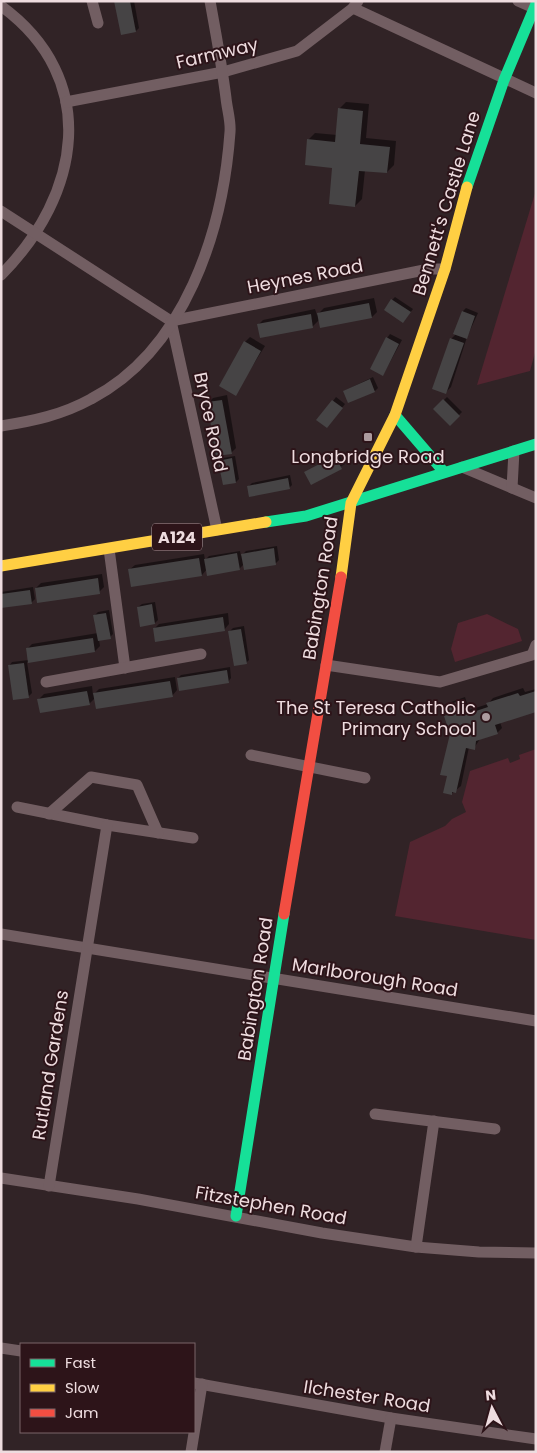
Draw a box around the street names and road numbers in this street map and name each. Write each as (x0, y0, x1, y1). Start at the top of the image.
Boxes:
street label: Farmway (173, 31, 261, 75)
street label: Bennett's Castle Lane (406, 108, 486, 298)
street label: Heynes Road (245, 253, 365, 299)
street label: Bryce Road (188, 370, 234, 474)
street label: Babington Road (296, 515, 344, 661)
road number: A124 (152, 524, 202, 550)
street label: Babington Road (231, 916, 279, 1062)
street label: Marlborough Road (290, 952, 460, 1002)
street label: Rutland Gardens (26, 988, 74, 1142)
street label: Fitzstephen Road (193, 1179, 349, 1231)
street label: Ilchester Road (302, 1374, 432, 1418)

